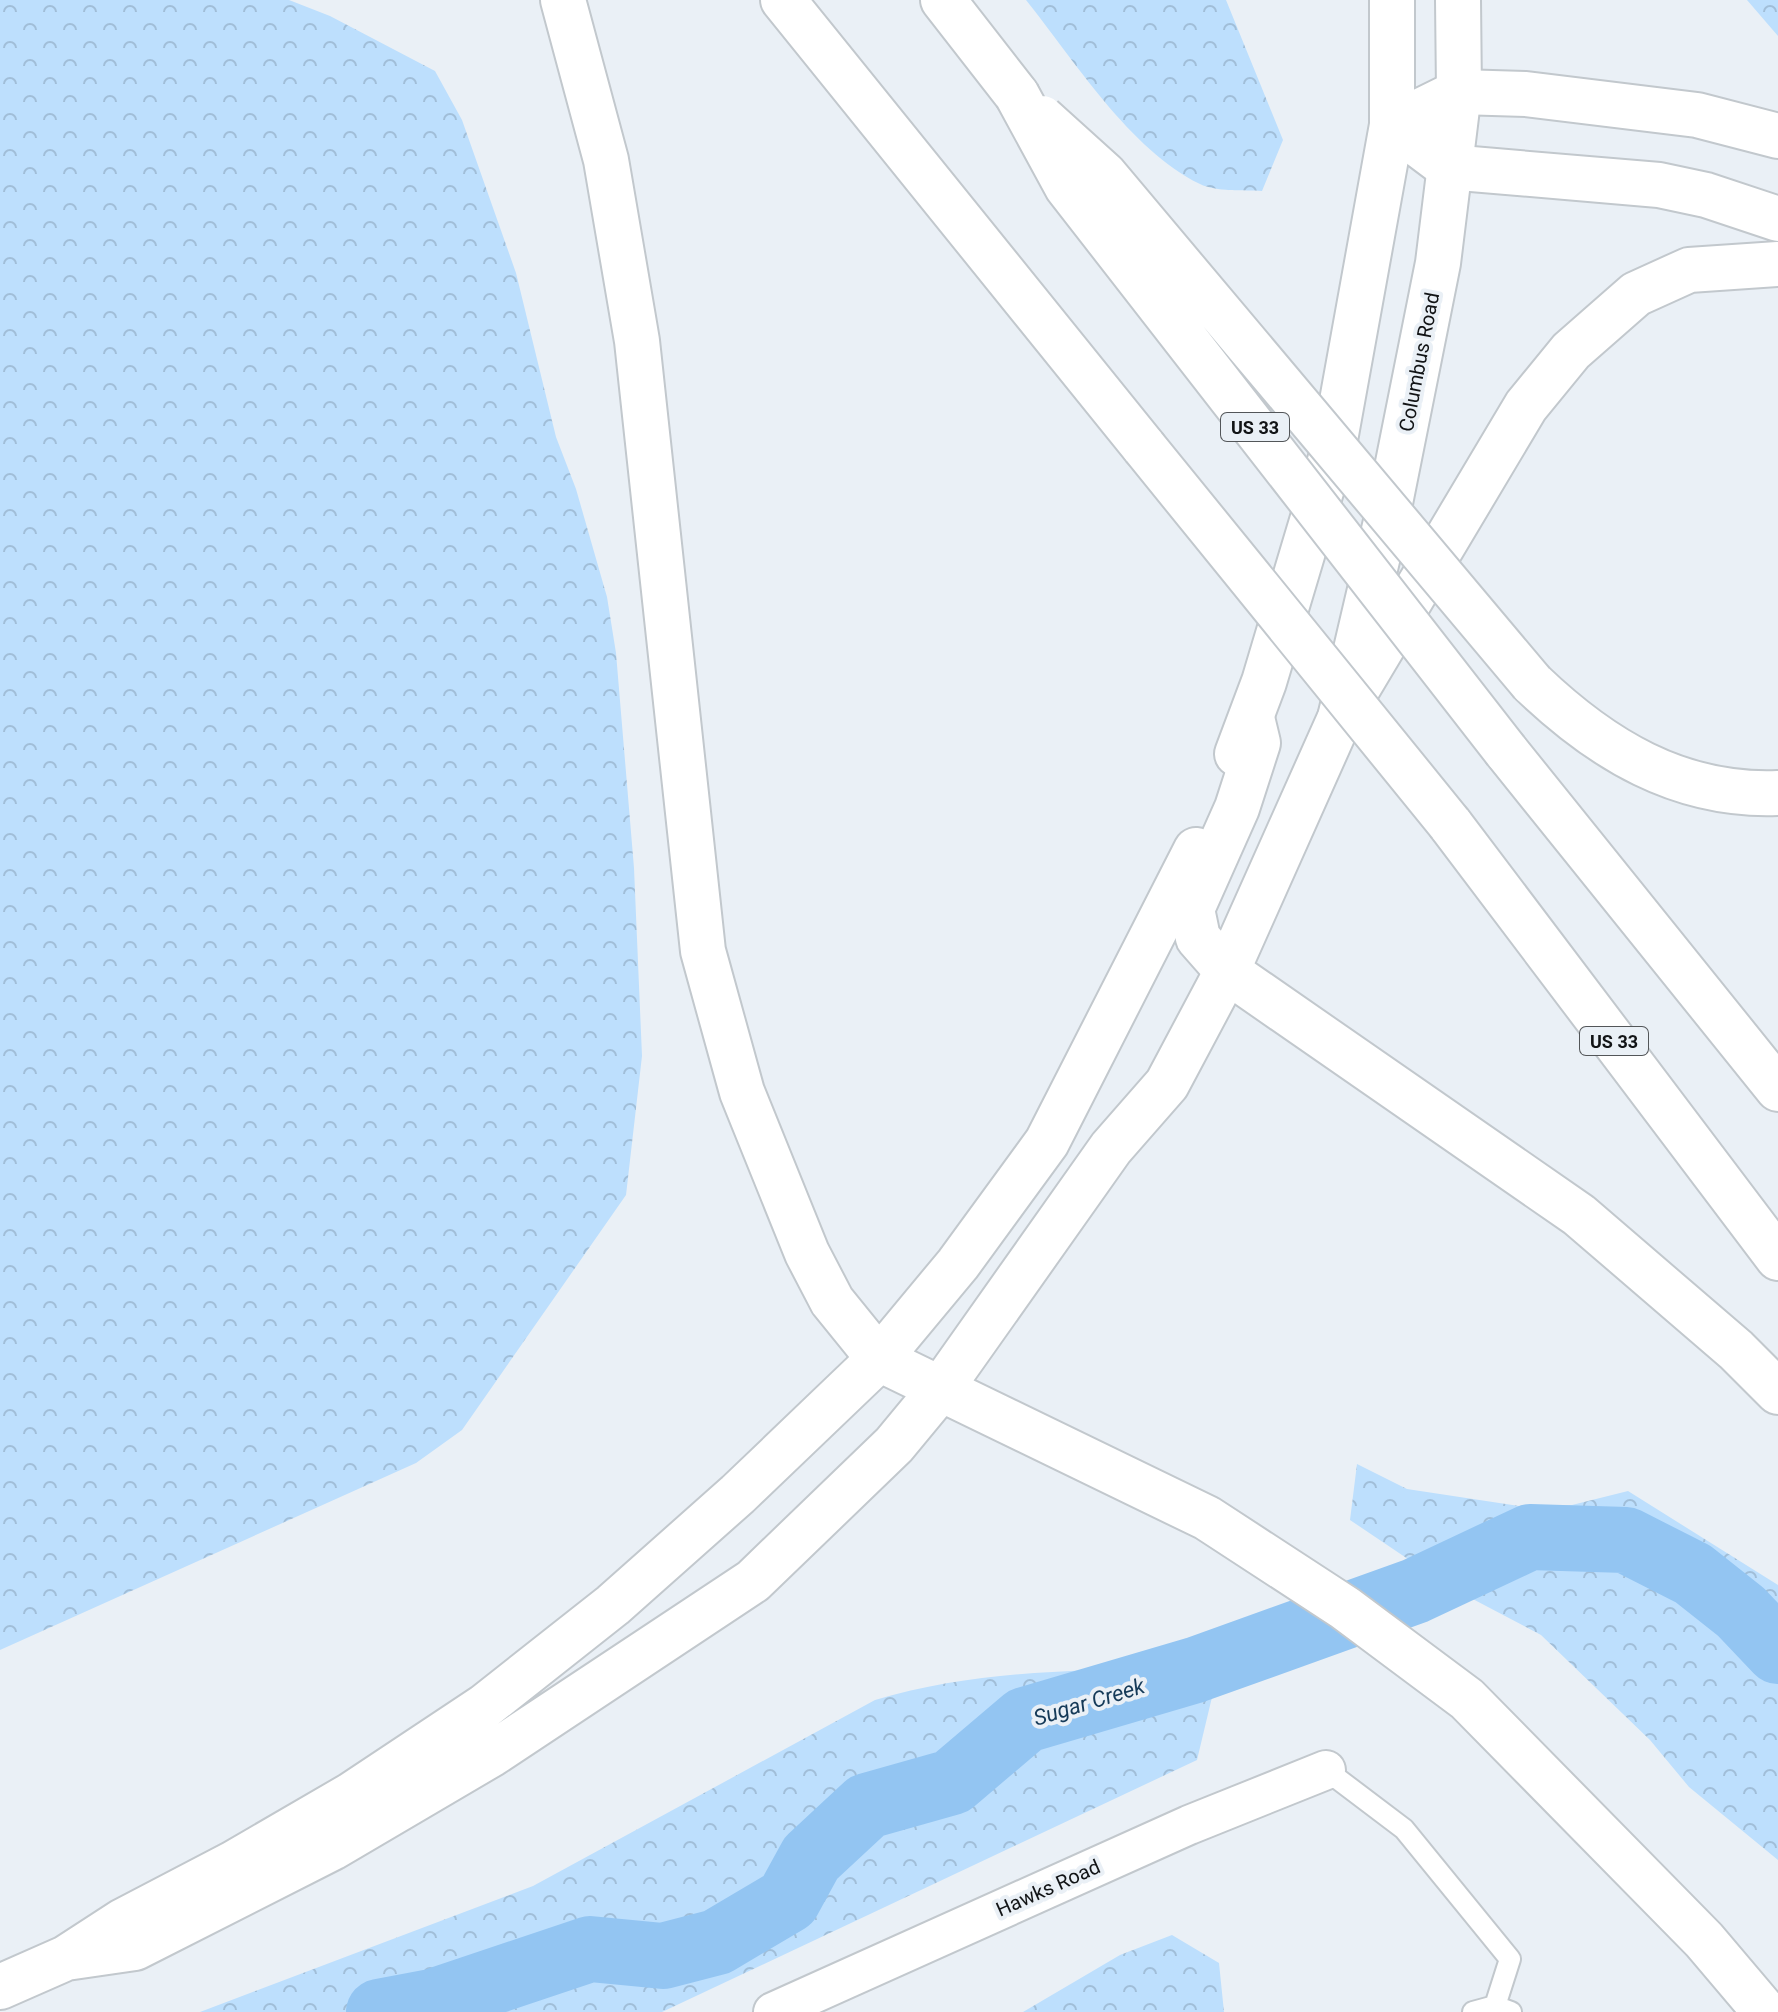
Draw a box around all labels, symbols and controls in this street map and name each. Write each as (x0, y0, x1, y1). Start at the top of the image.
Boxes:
street label: Columbus Road (1394, 290, 1444, 434)
road number: US 33 (1221, 413, 1289, 441)
road number: US 33 (1580, 1027, 1648, 1055)
water label: Sugar Creek (1030, 1673, 1149, 1731)
street label: Hawks Road (992, 1854, 1104, 1922)

